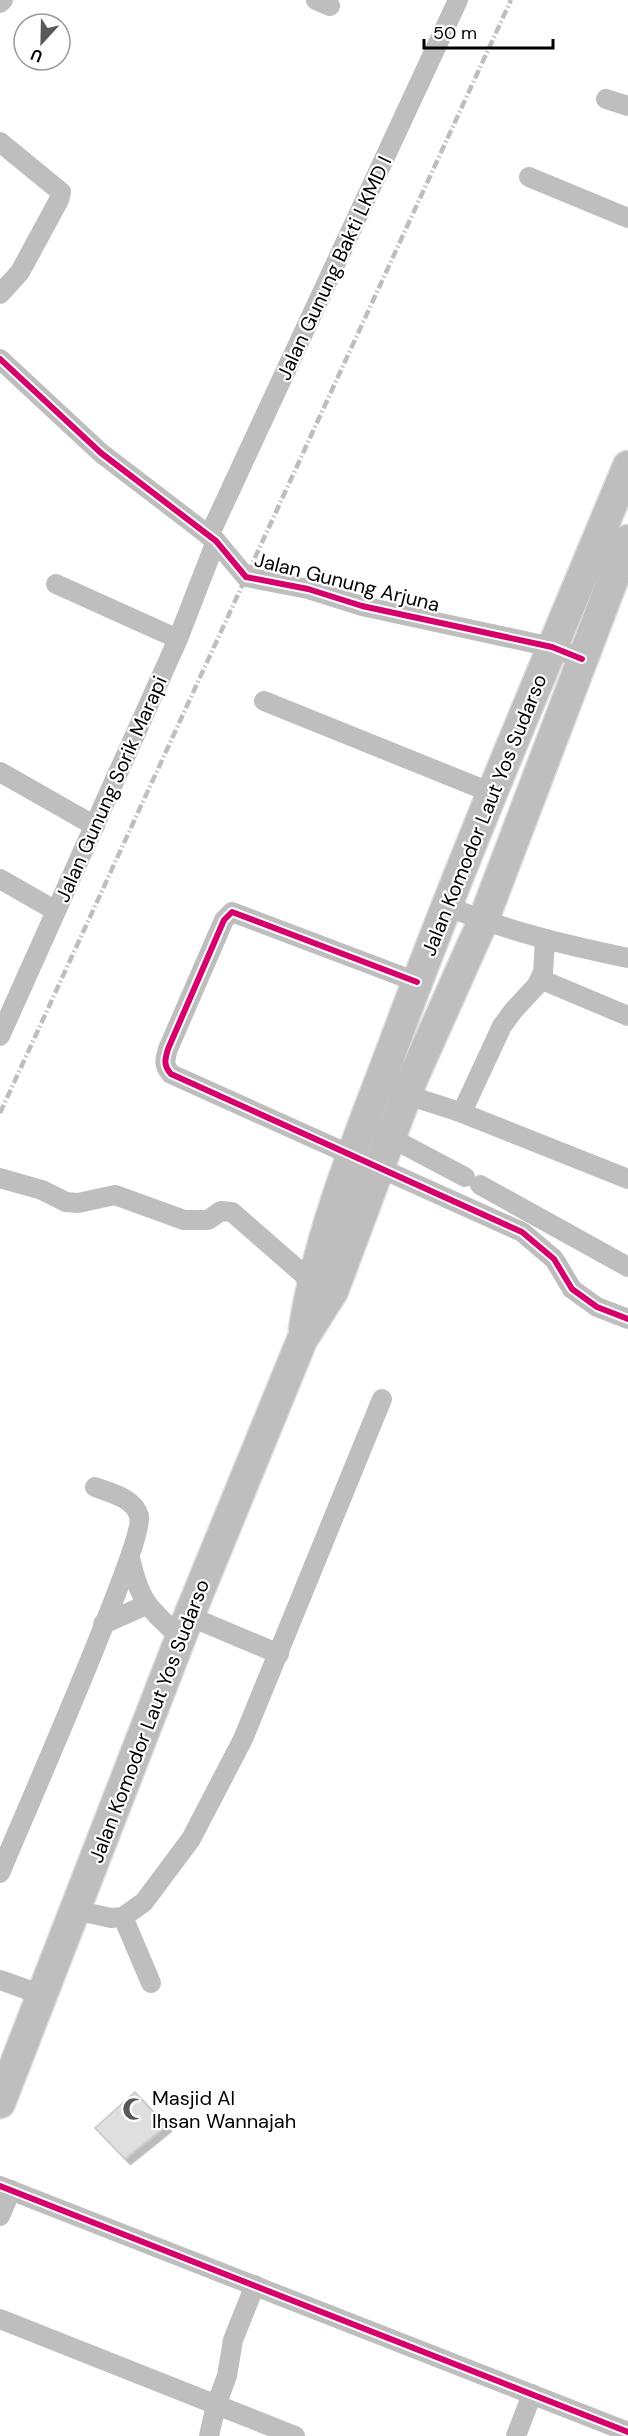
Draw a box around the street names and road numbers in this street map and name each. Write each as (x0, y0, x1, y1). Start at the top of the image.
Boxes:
street label: Jalan Gunung Bakti LKMD I (271, 152, 397, 384)
street label: Jalan Gunung Arjuna (252, 546, 442, 618)
street label: Jalan Komodor Laut Yos Sudarso (415, 670, 553, 960)
street label: Jalan Gunung Sorik Marapi (49, 672, 173, 906)
street label: Jalan Komodor Laut Yos Sudarso (83, 1576, 215, 1866)

